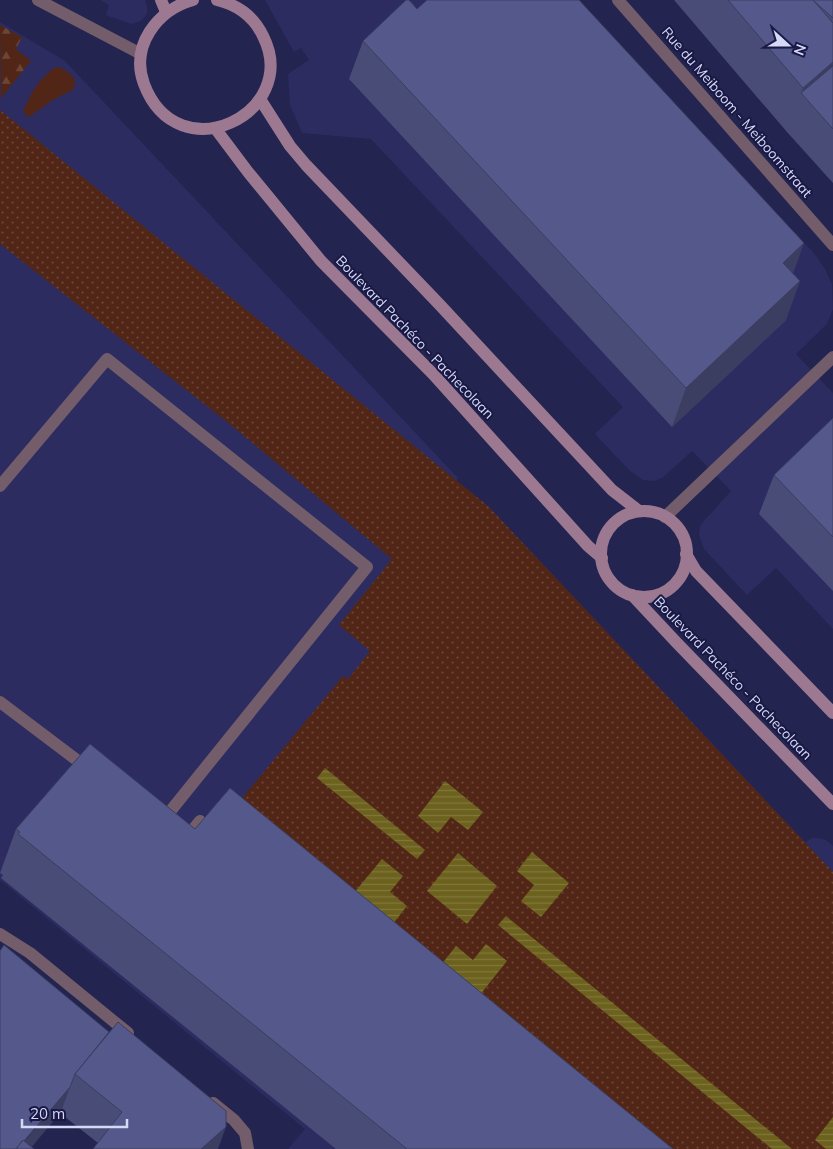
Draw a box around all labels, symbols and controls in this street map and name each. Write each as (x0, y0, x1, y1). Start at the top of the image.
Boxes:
north arrow (763, 20, 813, 70)
street label: Rue du Meiboom - Meiboomstraat (658, 23, 816, 201)
text: N (790, 41, 810, 58)
street label: Boulevard Pachéco - Pachecolaan (332, 252, 498, 422)
street label: Boulevard Pachéco - Pachecolaan (650, 593, 816, 763)
scale bar (22, 1096, 128, 1128)
text: 20 m (30, 1104, 65, 1123)

